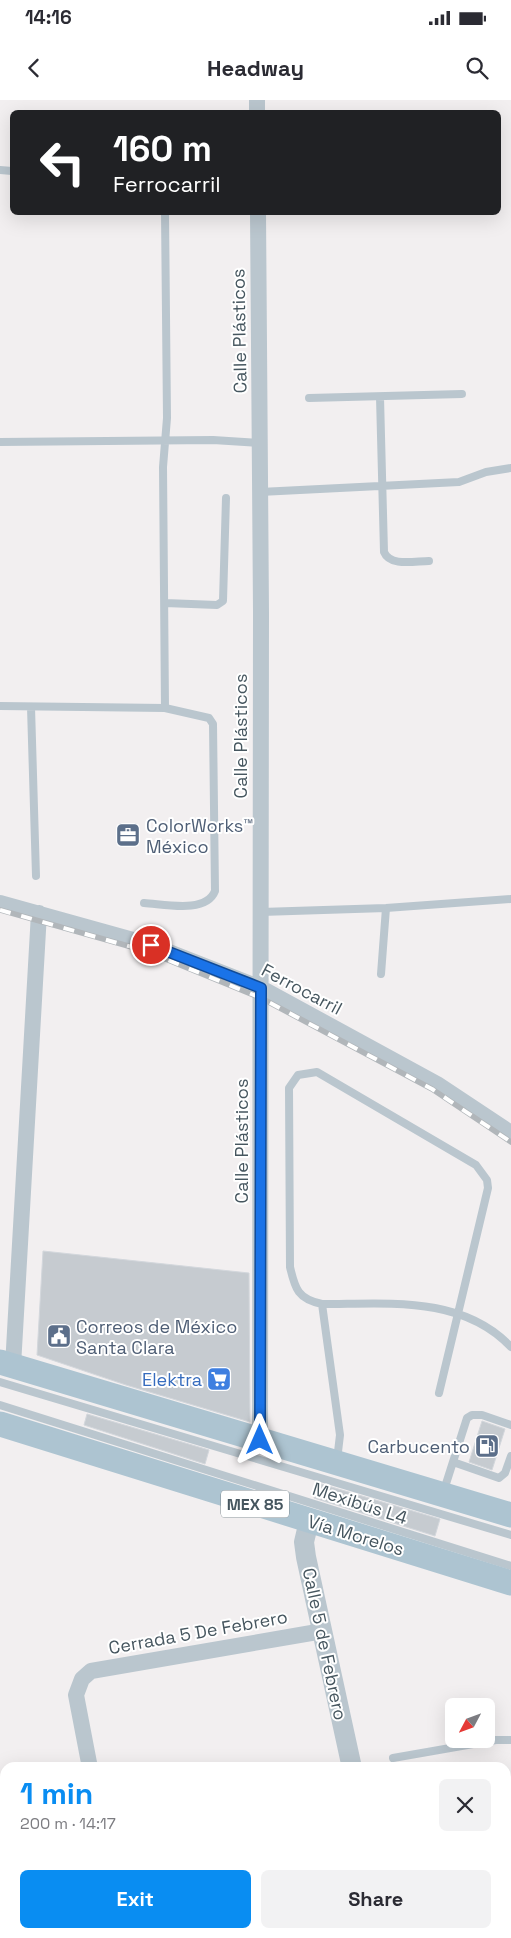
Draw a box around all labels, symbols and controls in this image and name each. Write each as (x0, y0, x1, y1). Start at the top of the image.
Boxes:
text: 14:16 (25, 5, 72, 30)
icon: back (20, 54, 48, 82)
text: Headway (207, 54, 304, 82)
icon: search (463, 54, 491, 82)
text: 160 m (113, 127, 212, 171)
icon: left (30, 130, 95, 195)
text: Ferrocarril (113, 170, 221, 198)
street label: Calle Plásticos (226, 268, 252, 394)
street label: Calle Plásticos (229, 674, 252, 798)
place label: ColorWorks™ México (146, 814, 254, 858)
office icon: ColorWorks™ México (115, 822, 141, 848)
pin (130, 924, 172, 966)
icon: arrive (137, 931, 165, 959)
street label: Ferrocarril (258, 958, 346, 1020)
street label: Calle Plásticos (230, 1079, 253, 1203)
place label: Correos de México Santa Clara (76, 1315, 237, 1359)
public building icon: Correos de México Santa Clara (46, 1323, 72, 1349)
supermarket icon: Elektra (206, 1366, 232, 1392)
place label: Elektra (142, 1368, 202, 1391)
position arrow (233, 1413, 285, 1465)
fuel station icon: Carbucento (474, 1433, 500, 1459)
place label: Carbucento (367, 1435, 470, 1458)
street label: Mexibús L4 (310, 1477, 410, 1529)
road number: MEX 85 (221, 1490, 289, 1518)
street label: Vía Morelos (305, 1509, 407, 1561)
street label: Calle 5 de Febrero (298, 1566, 352, 1722)
street label: Cerrada 5 De Febrero (107, 1605, 289, 1659)
north arrow (445, 1698, 495, 1748)
map controls (445, 1698, 495, 1748)
text: 1 min (20, 1774, 93, 1813)
button: close (439, 1779, 491, 1831)
text: 200 m · 14:17 (20, 1813, 116, 1834)
button: Exit (20, 1870, 251, 1928)
button: Share (261, 1870, 491, 1928)

